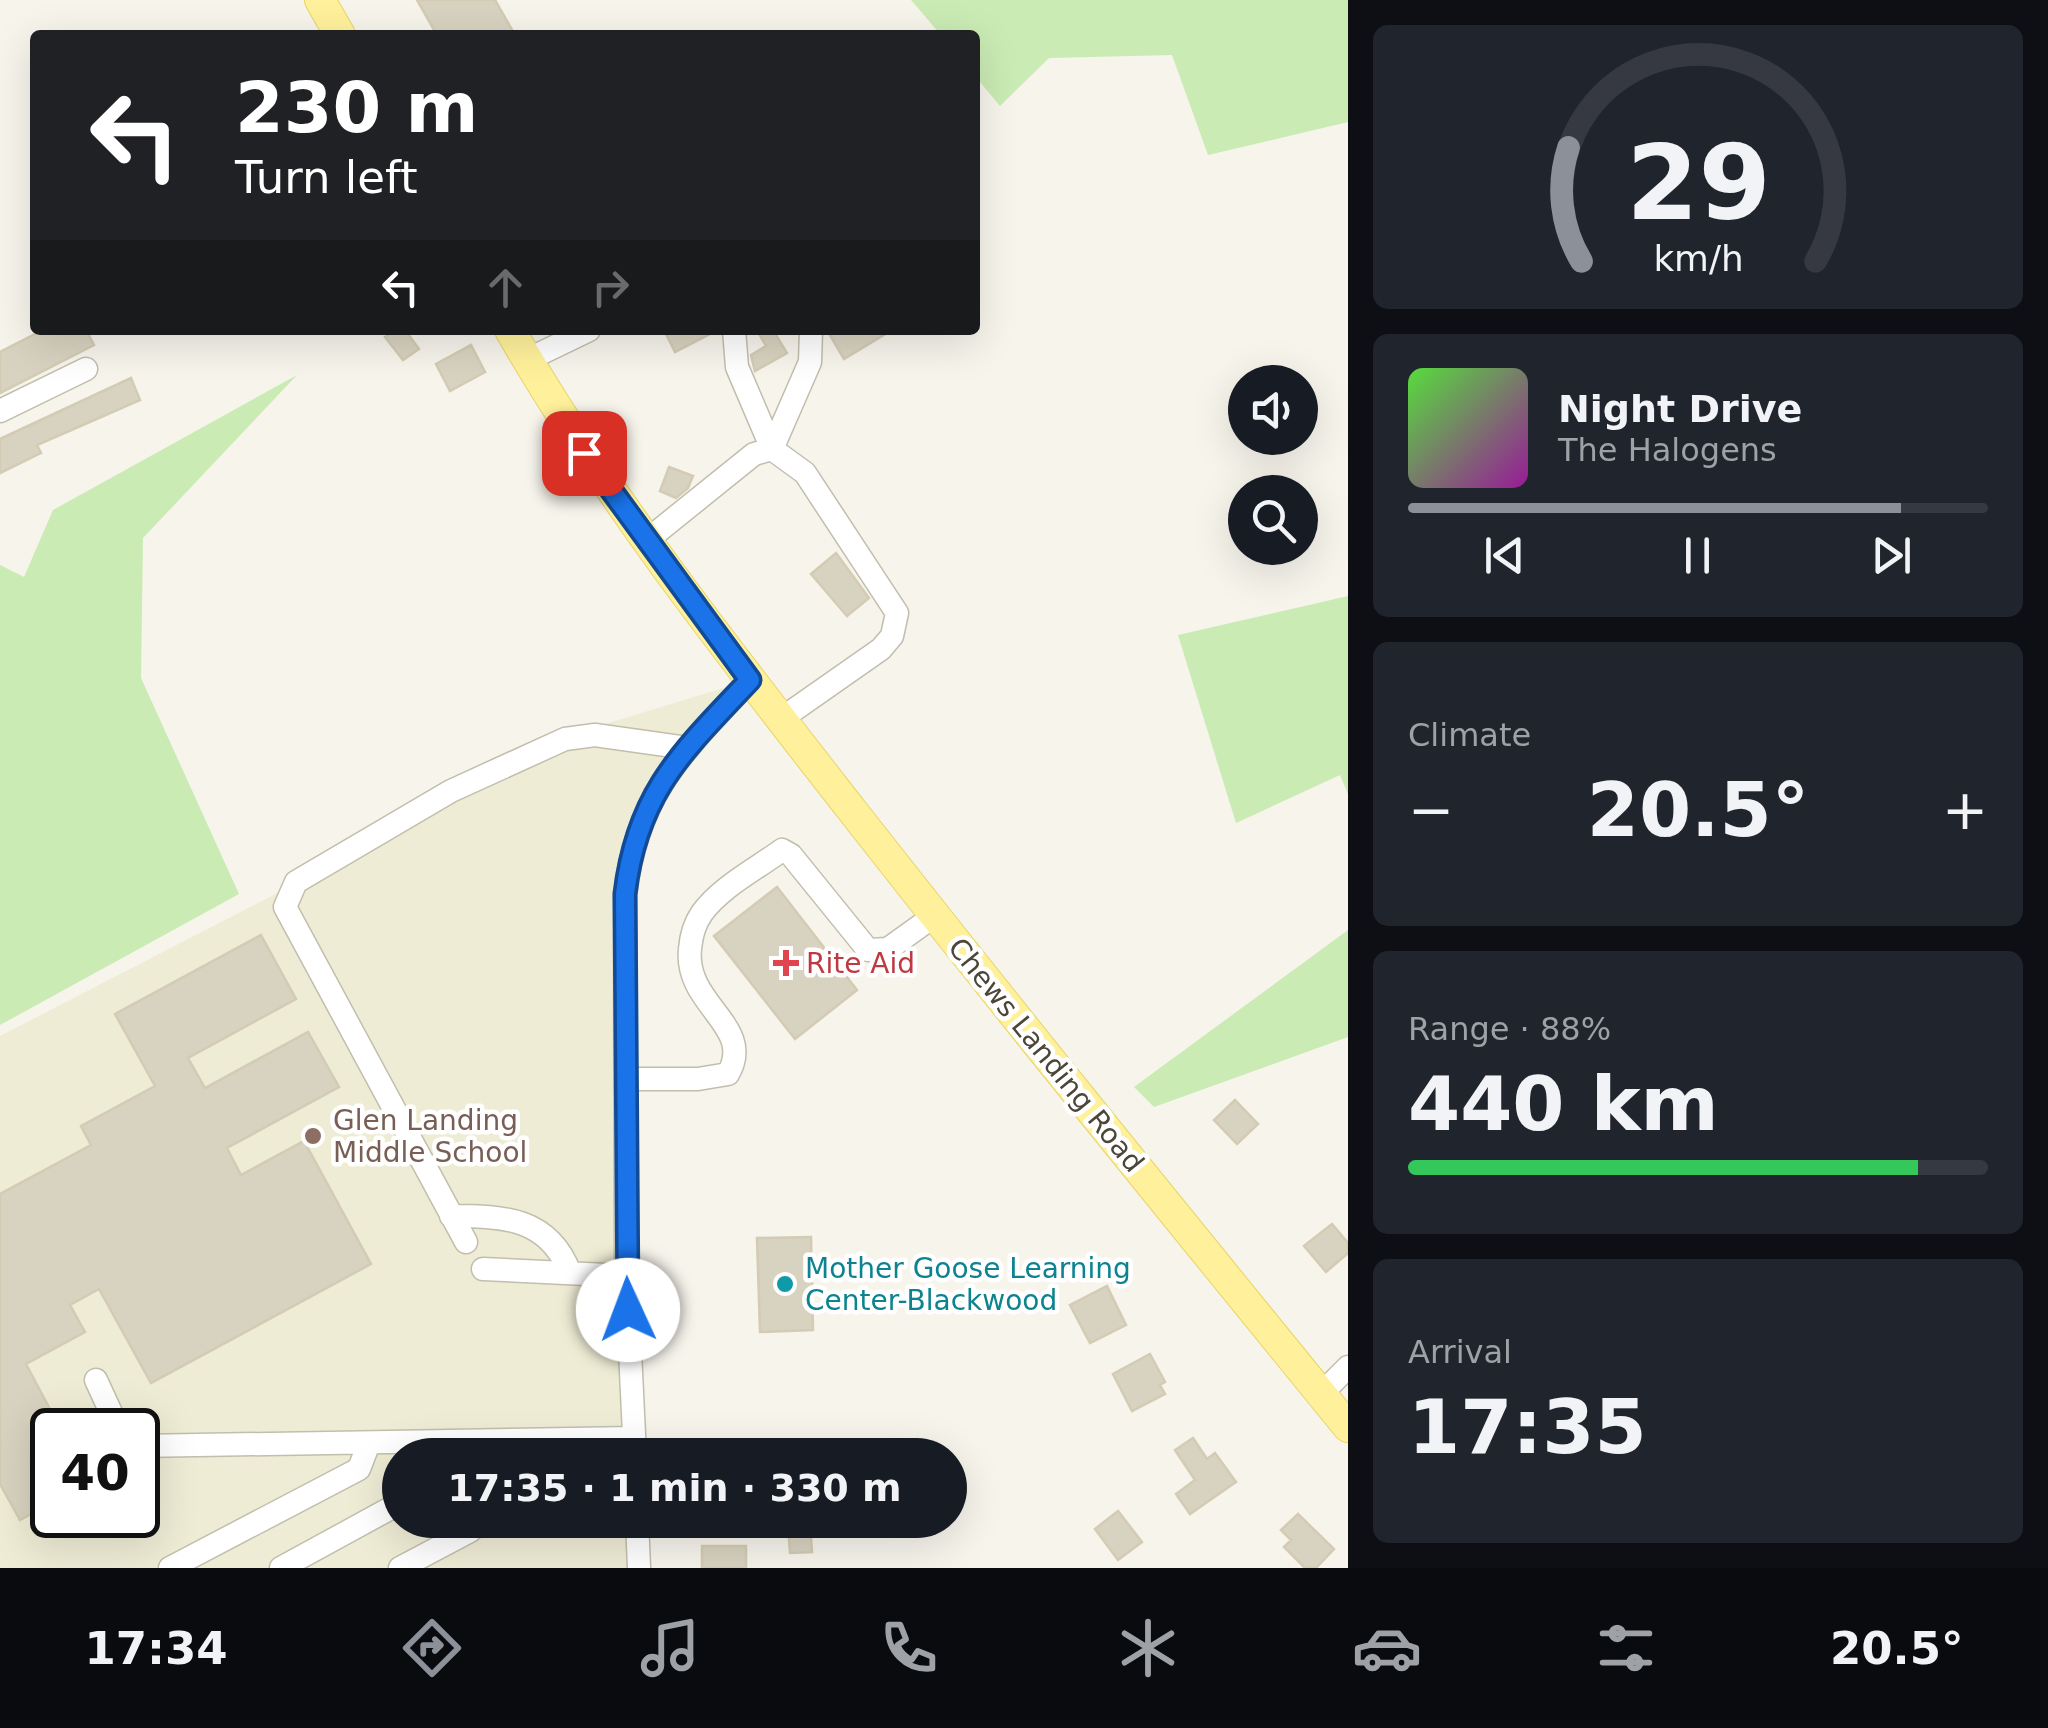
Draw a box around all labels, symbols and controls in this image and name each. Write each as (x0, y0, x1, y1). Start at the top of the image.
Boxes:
text: 230 m (235, 67, 478, 149)
icon: left (70, 70, 200, 200)
text: 29 (1626, 122, 1770, 244)
text: Turn left (235, 151, 418, 204)
text: km/h (1653, 238, 1743, 279)
icon: left (373, 260, 428, 315)
icon: ahead (478, 260, 533, 315)
icon: right (583, 260, 638, 315)
map controls (1228, 365, 1318, 565)
button: sound (1228, 365, 1318, 455)
text: Night Drive (1558, 387, 1802, 431)
pin (542, 411, 627, 496)
icon: arrive (557, 426, 612, 481)
text: The Halogens (1558, 431, 1777, 469)
button: search (1228, 475, 1318, 565)
icon: previous (1477, 528, 1532, 583)
icon: pause (1670, 528, 1725, 583)
icon: next (1864, 528, 1919, 583)
text: Climate (1408, 716, 1531, 754)
text: 20.5° (1587, 766, 1809, 854)
text: − (1408, 778, 1454, 842)
text: + (1942, 778, 1988, 842)
street label: Chews Landing Road (941, 931, 1151, 1179)
place label: Rite Aid (806, 947, 915, 980)
marker: Rite Aid (775, 952, 797, 974)
text: Range · 88% (1408, 1010, 1611, 1048)
text: 440 km (1408, 1060, 1719, 1148)
place label: Glen Landing Middle School (333, 1104, 527, 1169)
marker: Glen Landing Middle School (302, 1125, 324, 1147)
place label: Mother Goose Learning Center-Blackwood (805, 1252, 1131, 1317)
position arrow (576, 1258, 680, 1362)
marker: Mother Goose Learning Center-Blackwood (774, 1273, 796, 1295)
text: Arrival (1408, 1333, 1512, 1371)
text: 17:35 (1408, 1383, 1647, 1471)
speed limit sign: 40 (30, 1408, 160, 1538)
text: 17:35 · 1 min · 330 m (447, 1466, 902, 1510)
icon: directions (397, 1613, 467, 1683)
icon: music (635, 1613, 705, 1683)
icon: phone (874, 1613, 944, 1683)
icon: climate (1113, 1613, 1183, 1683)
icon: car (1352, 1613, 1422, 1683)
icon: filters (1591, 1613, 1661, 1683)
text: 17:34 (84, 1622, 228, 1675)
text: 20.5° (1830, 1622, 1963, 1675)

